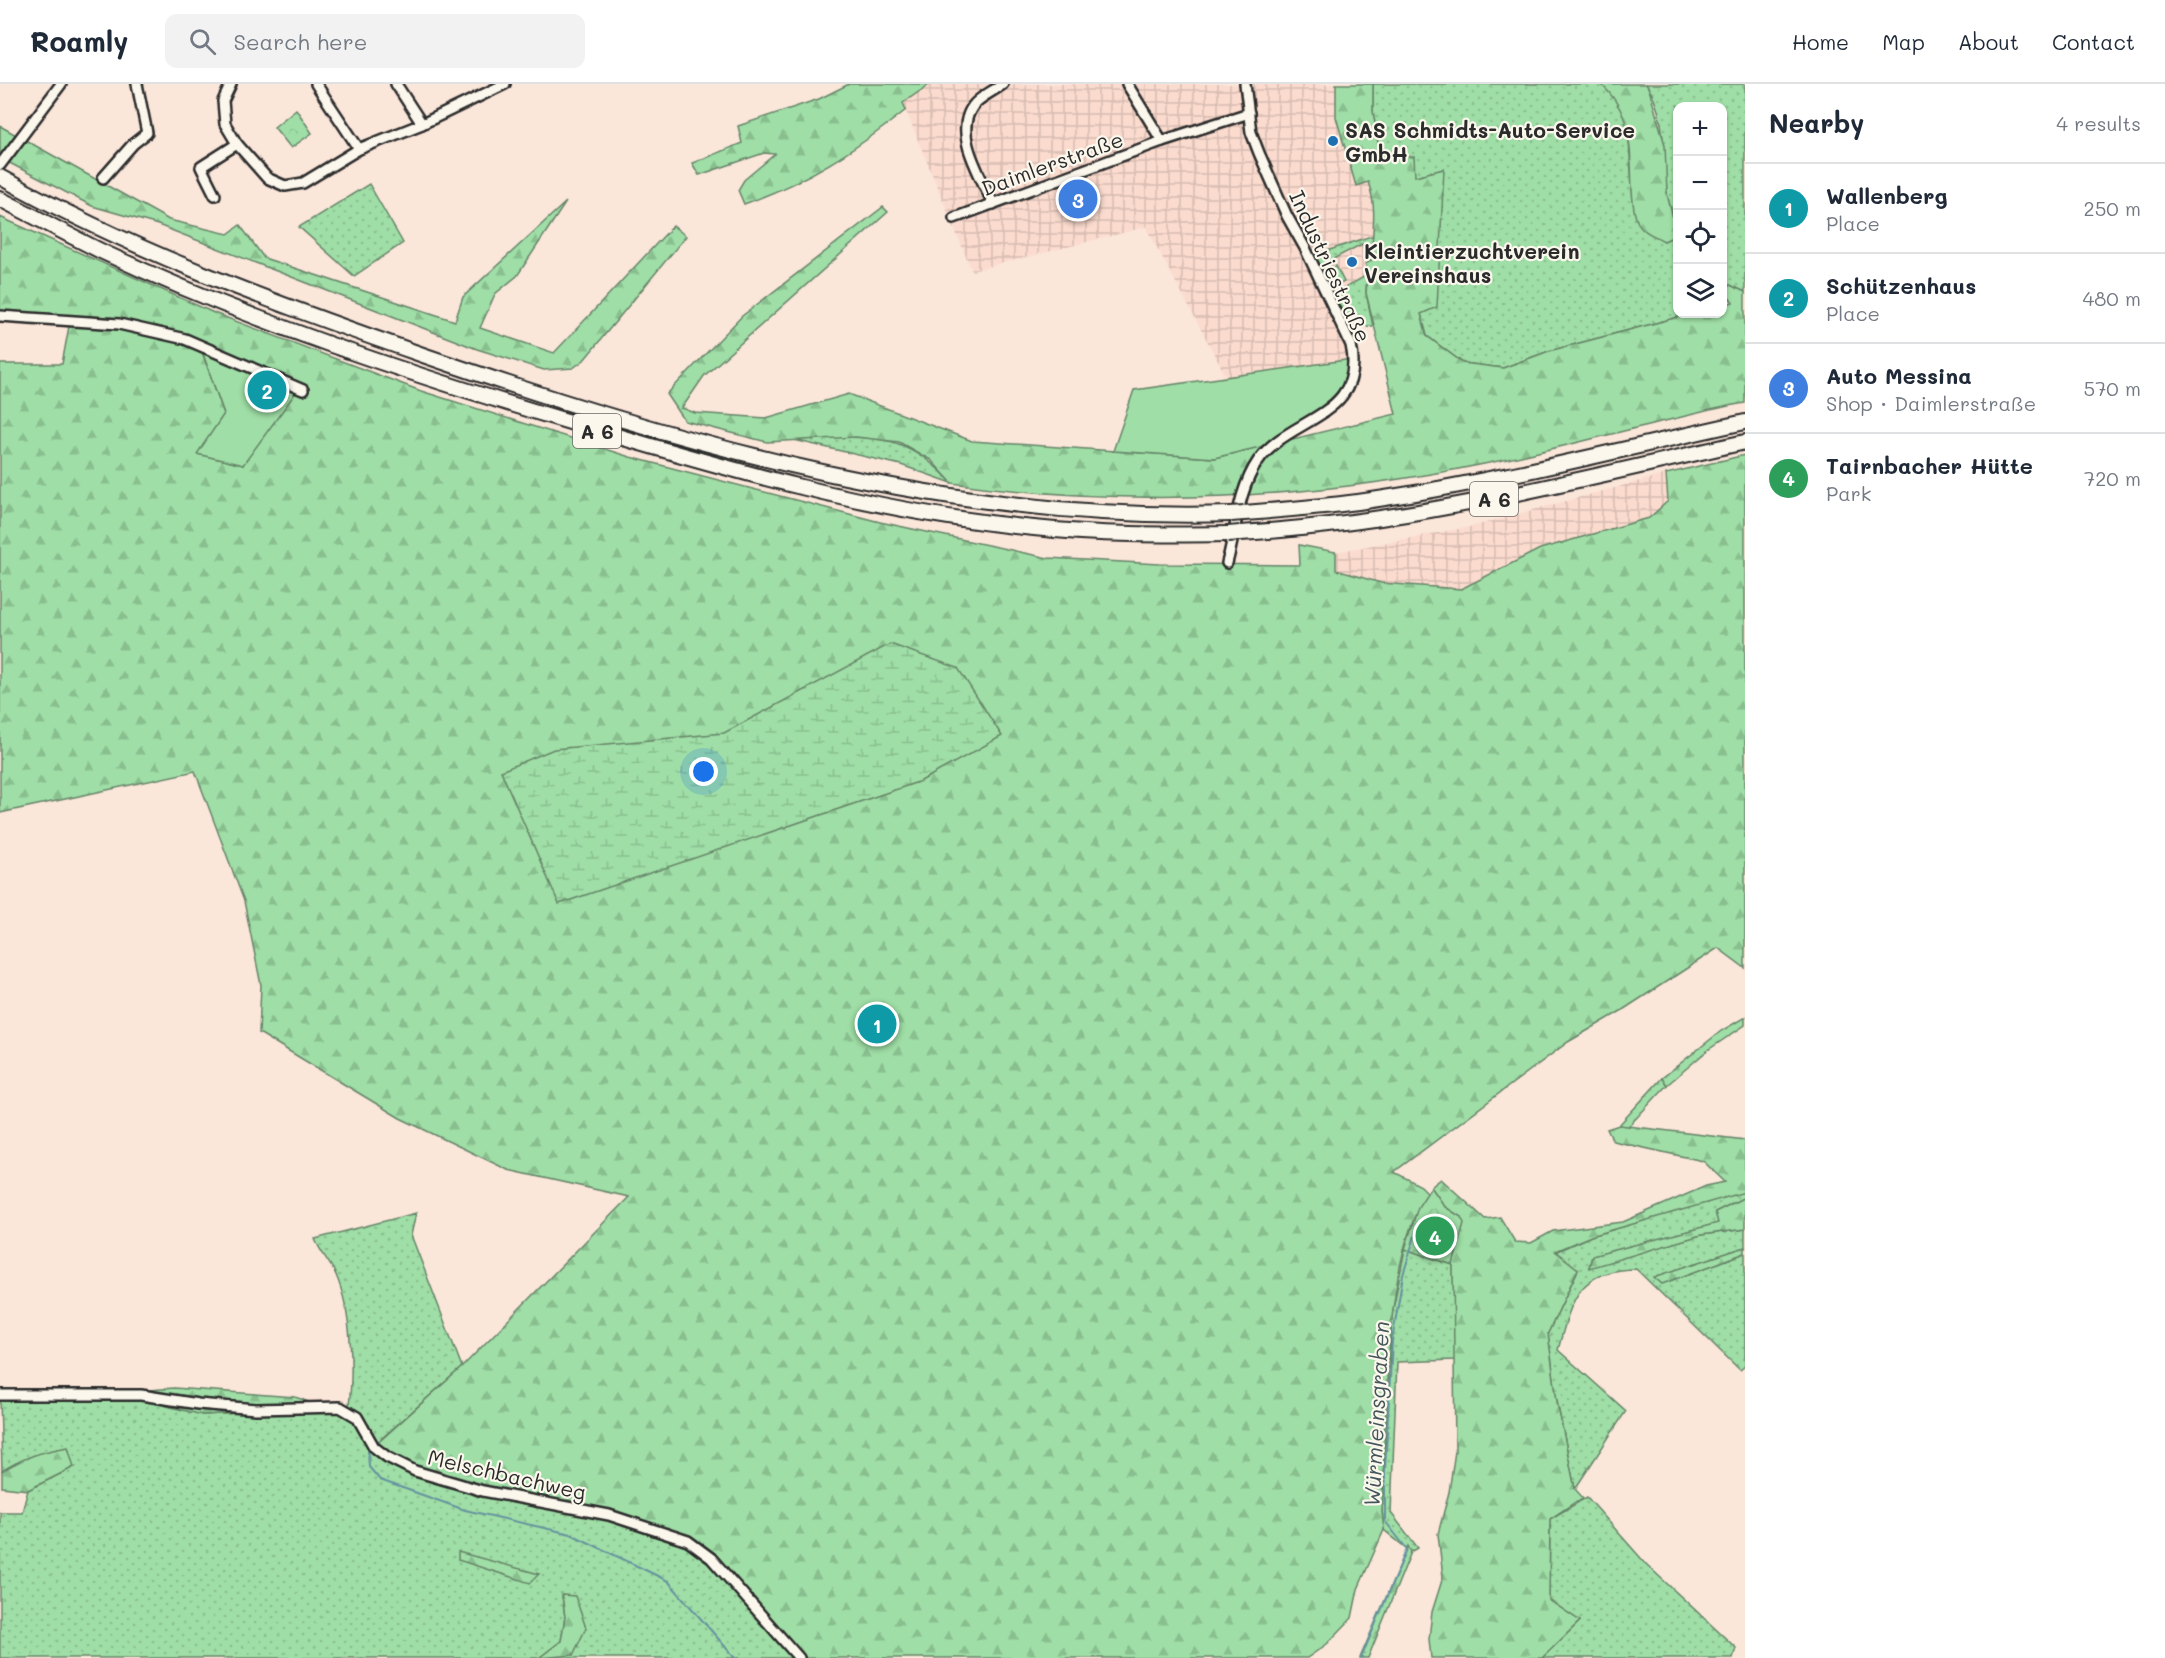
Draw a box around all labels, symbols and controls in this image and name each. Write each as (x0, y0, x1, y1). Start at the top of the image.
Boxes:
search box (165, 14, 585, 68)
text: Roamly (30, 23, 129, 59)
icon: search (186, 25, 219, 58)
text: Search here (234, 27, 367, 56)
text: Home (1792, 28, 1849, 55)
text: Map (1882, 28, 1925, 55)
text: About (1958, 28, 2019, 55)
text: Contact (2052, 28, 2135, 55)
map controls (1673, 102, 1727, 318)
button: + (1673, 102, 1727, 156)
text: Nearby (1769, 106, 1864, 140)
text: 4 results (2056, 110, 2141, 136)
place label: SAS Schmidts-Auto-Service GmbH (1345, 116, 1635, 167)
street label: Daimlerstraße (977, 125, 1127, 201)
marker: SAS Schmidts-Auto-Service GmbH (1326, 134, 1340, 148)
button: − (1673, 156, 1727, 210)
pin: 3 (1058, 176, 1098, 222)
text: Wallenberg (1826, 181, 1948, 210)
street label: Industriestraße (1284, 186, 1378, 346)
text: 1 (1784, 195, 1793, 221)
text: 250 m (2084, 195, 2141, 221)
button: locate (1673, 210, 1727, 264)
text: Place (1826, 210, 1880, 236)
place label: Kleintierzuchtverein Vereinshaus (1364, 237, 1580, 288)
marker: Kleintierzuchtverein Vereinshaus (1345, 255, 1359, 269)
button: layers (1673, 264, 1727, 318)
text: Schützenhaus (1826, 271, 1976, 300)
text: 2 (1783, 285, 1794, 311)
text: 480 m (2082, 285, 2141, 311)
text: Place (1826, 300, 1880, 326)
text: Auto Messina (1826, 361, 1972, 390)
pin: 2 (248, 368, 286, 412)
text: 3 (1783, 375, 1795, 401)
text: 570 m (2084, 375, 2141, 401)
text: Shop · Daimlerstraße (1826, 390, 2036, 416)
road number: A 6 (573, 414, 621, 448)
text: Tairnbacher Hütte (1826, 451, 2033, 480)
text: 4 (1782, 465, 1795, 491)
text: 720 m (2084, 465, 2141, 491)
text: Park (1826, 480, 1871, 506)
road number: A 6 (1470, 482, 1518, 516)
your location (689, 757, 718, 786)
pin: 1 (858, 1002, 896, 1046)
pin: 4 (1416, 1214, 1454, 1258)
water label: Würmleinsgraben (1357, 1320, 1395, 1508)
street label: Melschbachweg (425, 1443, 589, 1505)

